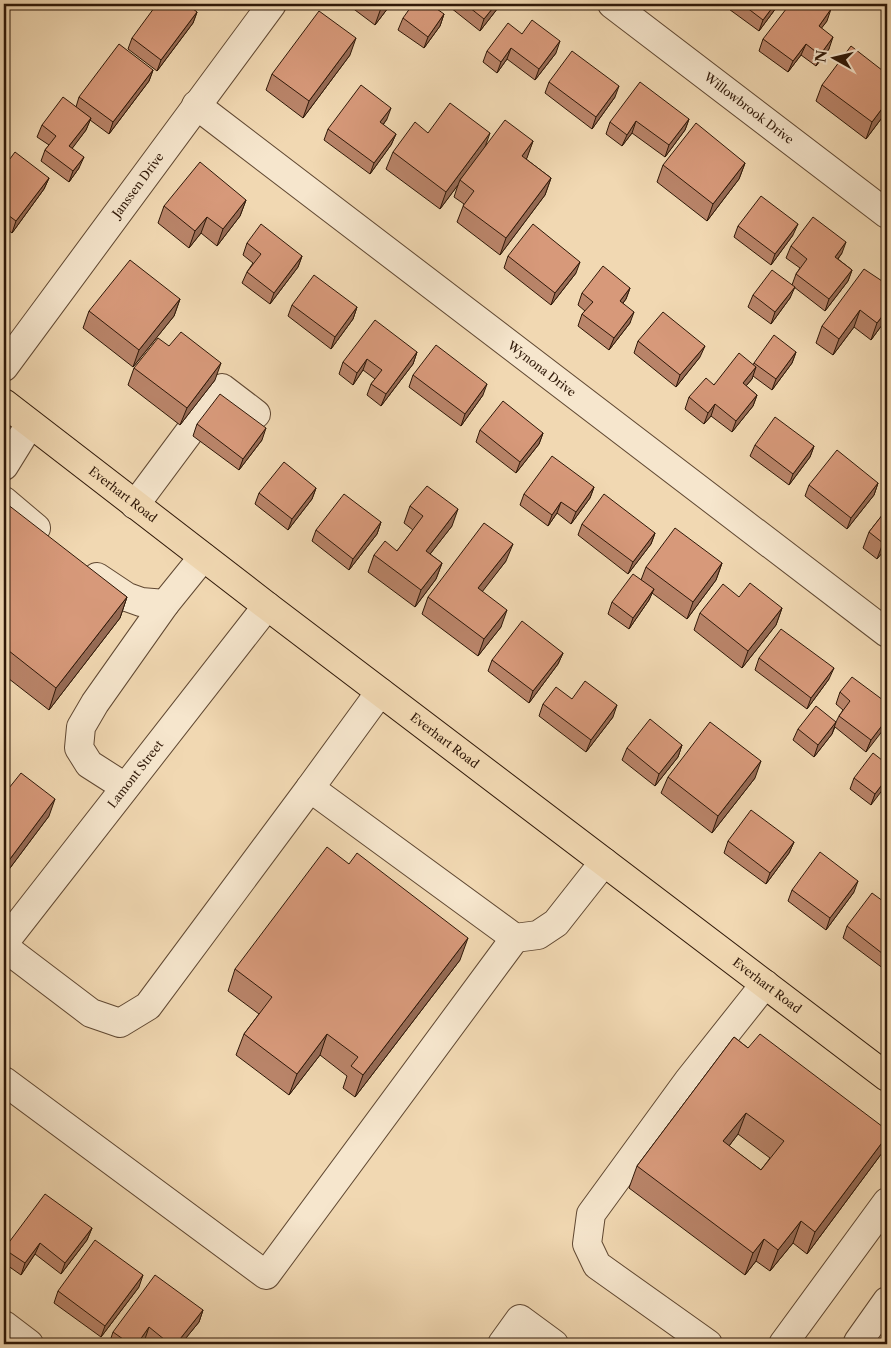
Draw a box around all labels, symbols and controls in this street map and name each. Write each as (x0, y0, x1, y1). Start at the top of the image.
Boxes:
north arrow (808, 32, 858, 82)
text: N (811, 49, 831, 63)
street label: Willowbrook Drive (700, 68, 797, 147)
street label: Janssen Drive (108, 149, 167, 222)
street label: Wynona Drive (504, 337, 579, 400)
street label: Everhart Road (86, 463, 161, 526)
street label: Everhart Road (407, 709, 483, 772)
street label: Lamont Street (104, 737, 167, 811)
street label: Everhart Road (730, 954, 805, 1017)

